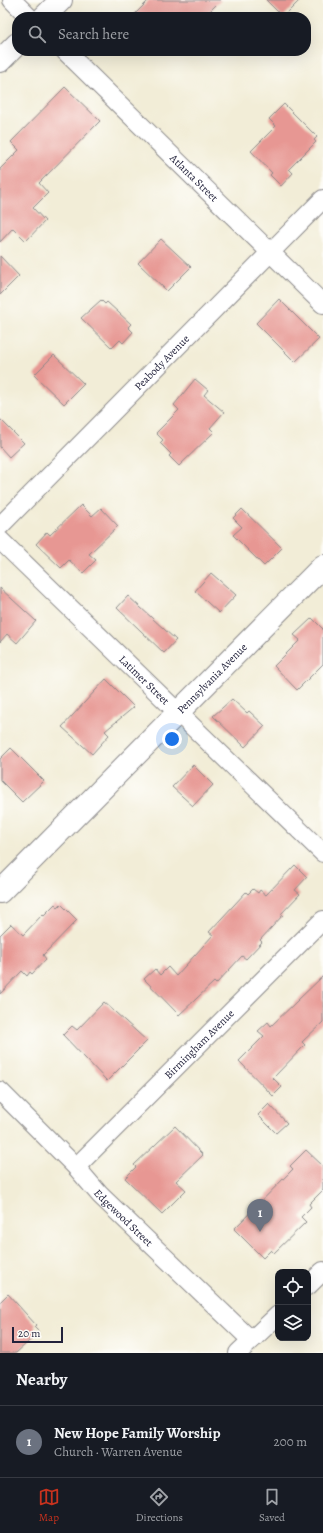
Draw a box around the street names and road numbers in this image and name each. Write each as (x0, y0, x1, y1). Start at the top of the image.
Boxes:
street label: Atlanta Street (166, 150, 222, 205)
street label: Peabody Avenue (131, 331, 193, 393)
street label: Pennsylvania Avenue (174, 640, 250, 717)
street label: Latimer Street (116, 652, 173, 708)
street label: Birmingham Avenue (161, 1006, 237, 1082)
street label: Edgewood Street (91, 1186, 157, 1250)

